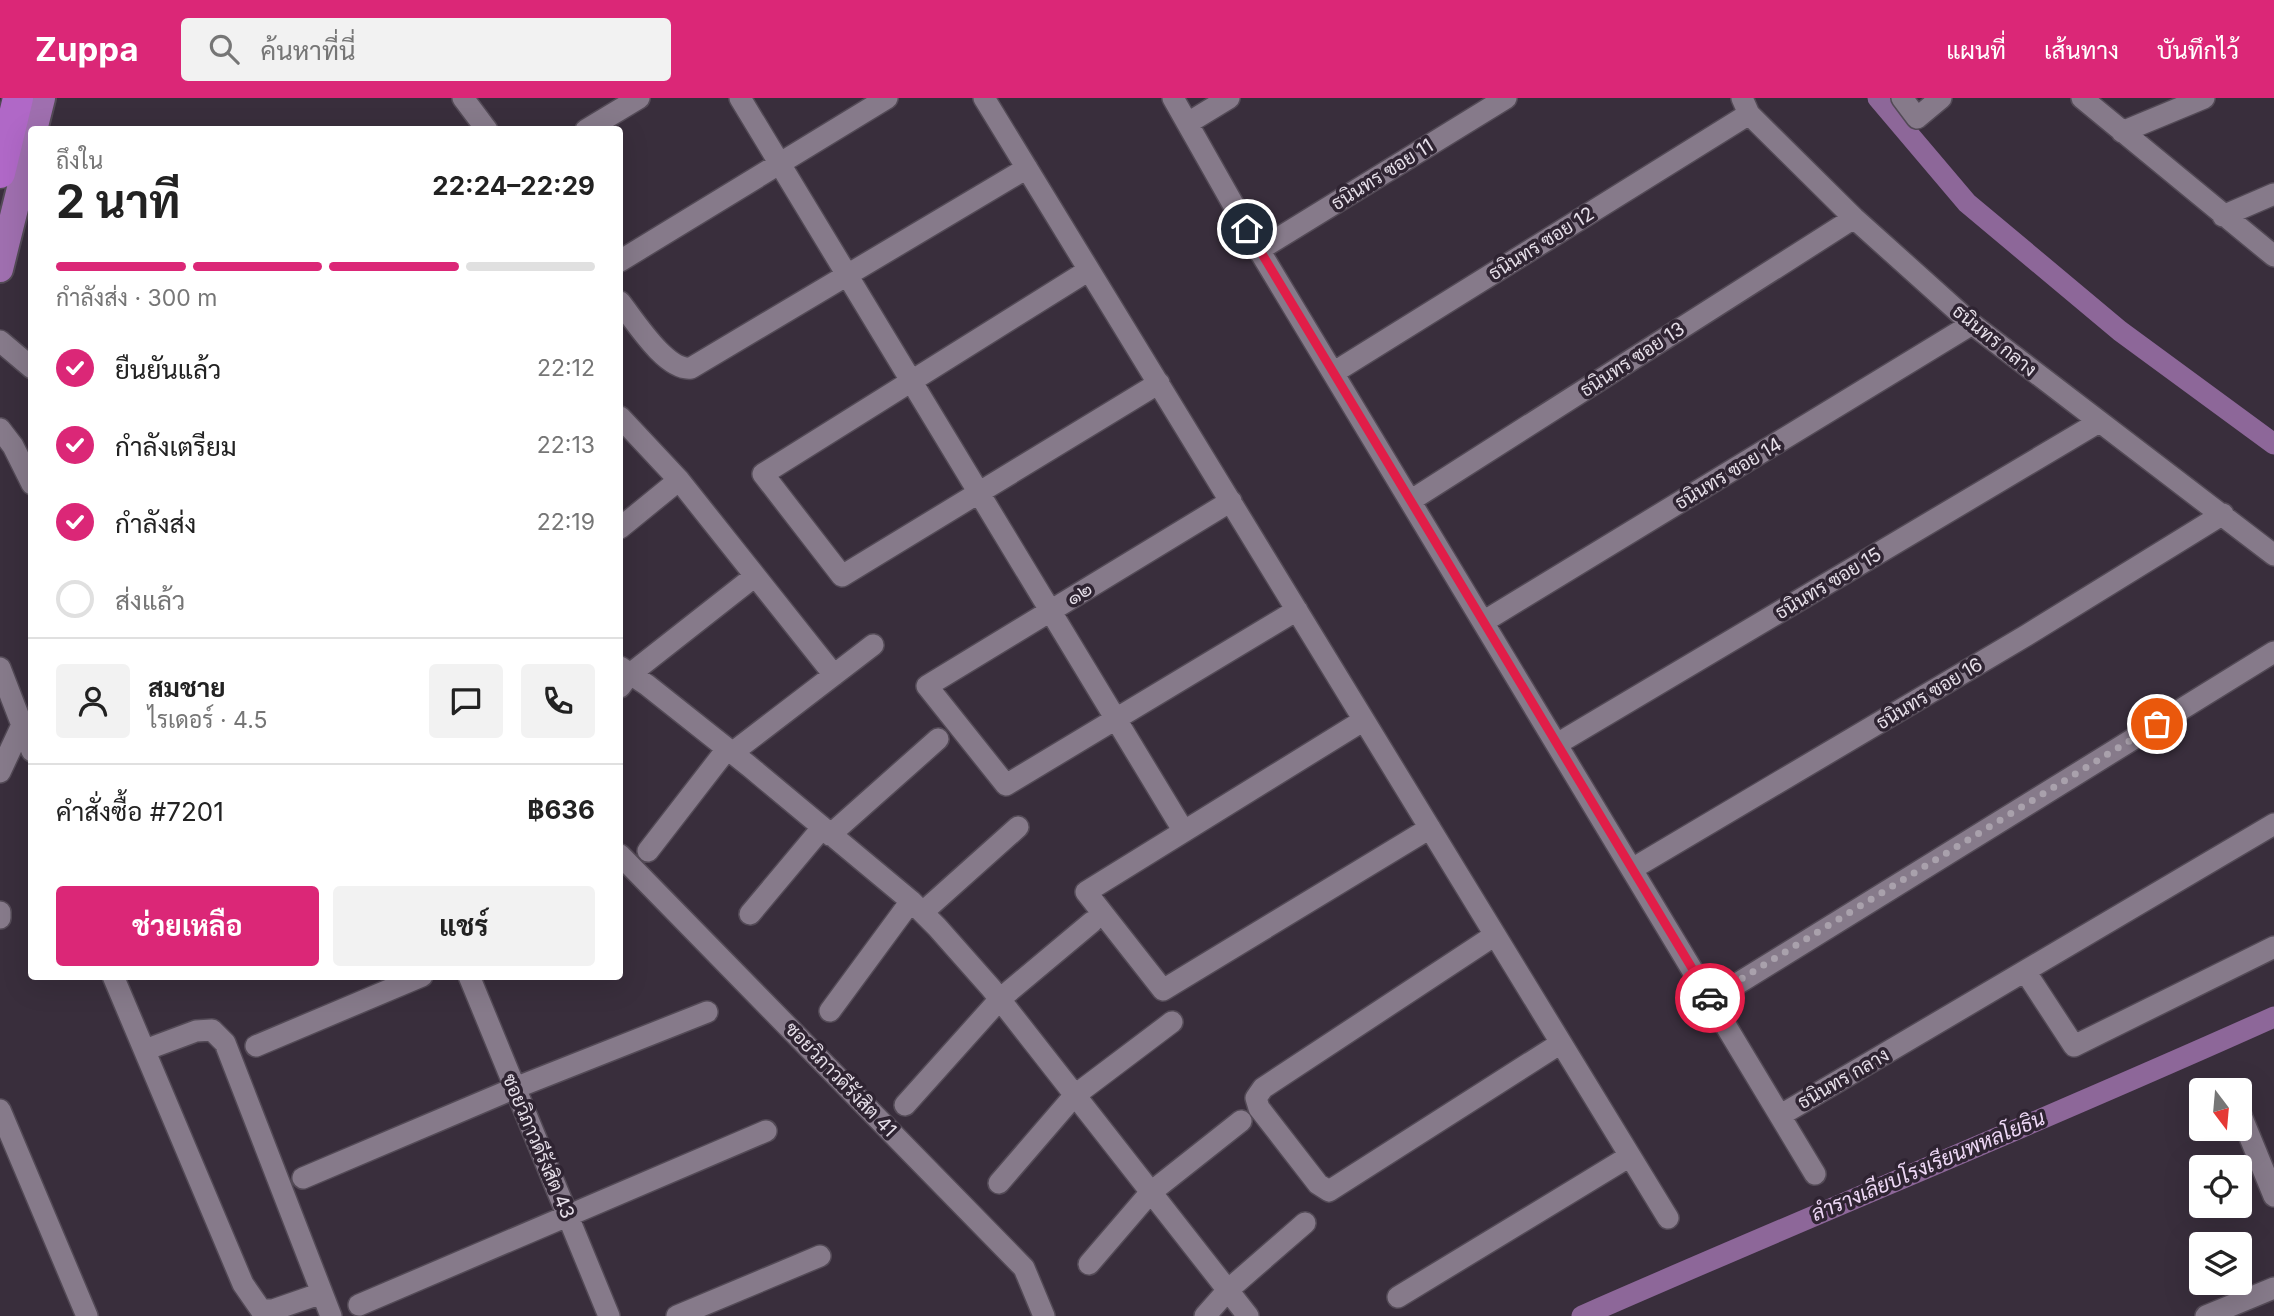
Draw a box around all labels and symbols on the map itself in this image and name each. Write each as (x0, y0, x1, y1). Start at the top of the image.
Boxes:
street label: ธนินทร ซอย 11 (1327, 134, 1438, 215)
pin (1217, 199, 1277, 259)
street label: ธนินทร ซอย 12 (1484, 202, 1598, 285)
street label: ธนินทร กลาง (1948, 300, 2041, 381)
street label: ธนินทร ซอย 13 (1576, 317, 1689, 402)
street label: ธนินทร ซอย 14 (1671, 433, 1786, 514)
street label: ธนินทร ซอย 15 (1771, 543, 1886, 624)
street label: ๑๒ (1062, 577, 1096, 610)
street label: ธนินทร ซอย 16 (1872, 653, 1987, 734)
pin (2127, 694, 2187, 754)
courier (1675, 963, 1745, 1033)
street label: ซอยวิภาวดีรังสิต 41 (780, 1016, 902, 1142)
street label: ธนินทร กลาง (1794, 1043, 1893, 1114)
street label: ซอยวิภาวดีรังสิต 43 (498, 1070, 580, 1222)
north arrow (2189, 1078, 2252, 1141)
water label: ลำรางเลียบโรงเรียนพหลโยธิน (1807, 1105, 2049, 1226)

